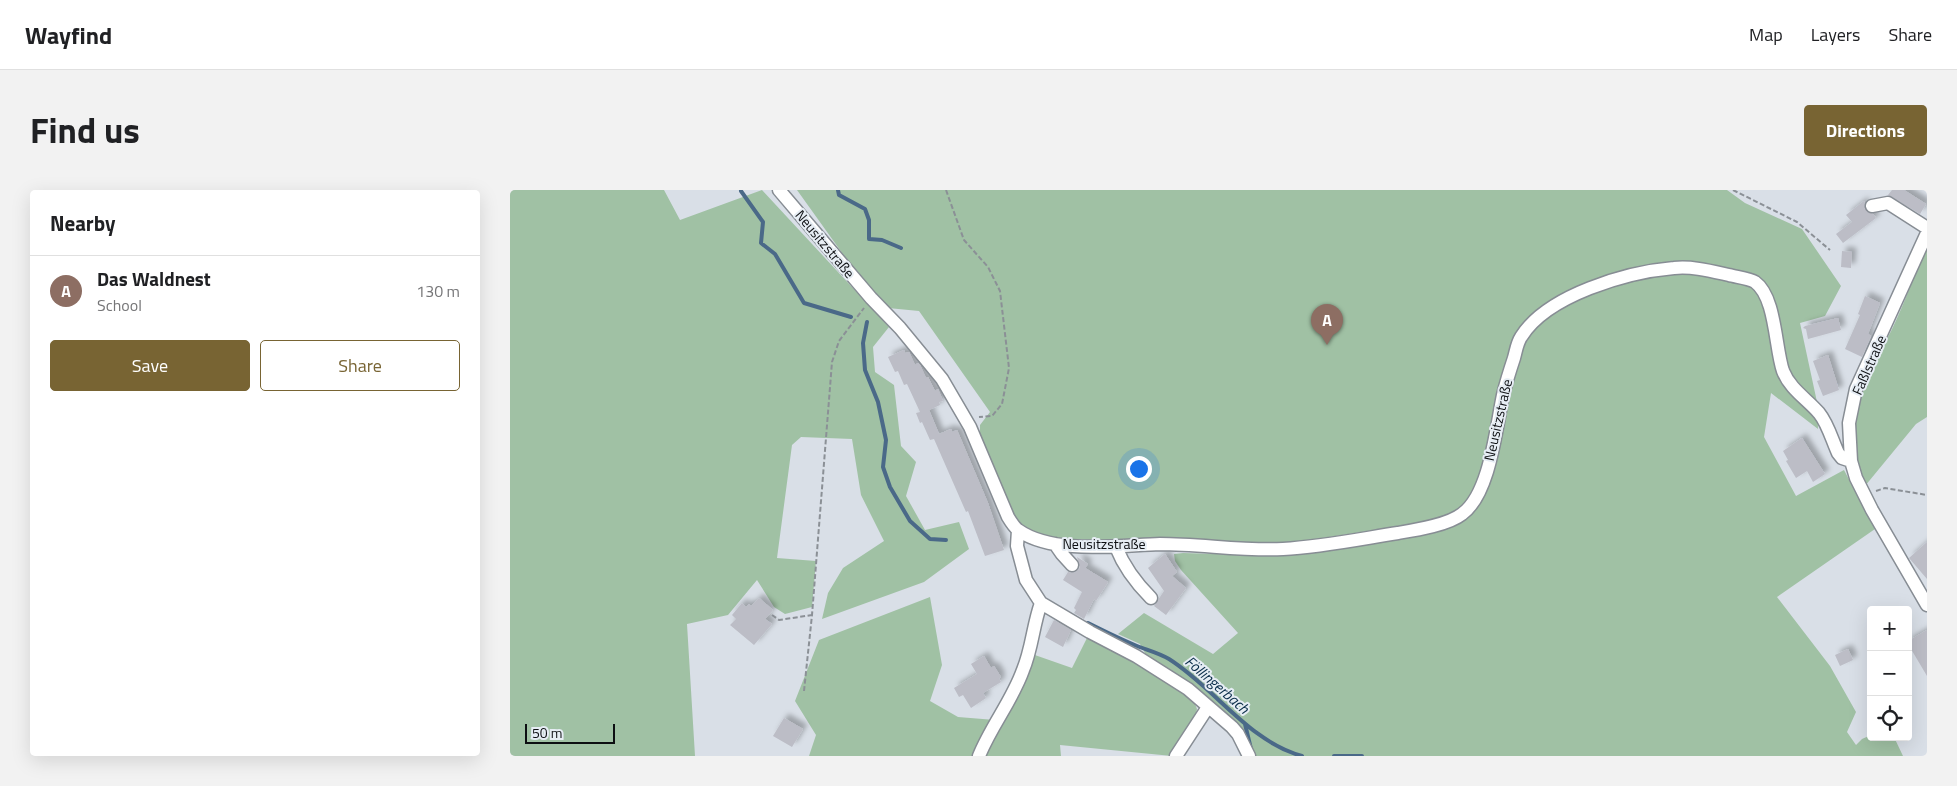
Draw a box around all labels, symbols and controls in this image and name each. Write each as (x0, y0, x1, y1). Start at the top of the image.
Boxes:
text: Wayfind (25, 17, 112, 53)
text: Map (1749, 21, 1783, 48)
text: Layers (1811, 21, 1860, 48)
text: Share (1888, 21, 1932, 48)
text: Find us (30, 103, 140, 157)
button: Directions (1804, 105, 1927, 156)
street label: Neusitzstraße (791, 205, 860, 282)
text: Nearby (50, 207, 115, 239)
text: Das Waldnest (97, 264, 211, 293)
text: A (61, 279, 71, 303)
text: 130 m (416, 279, 460, 303)
text: School (97, 293, 142, 317)
pin: A (1311, 304, 1343, 345)
street label: Faßlstraße (1846, 331, 1891, 398)
button: Save (50, 340, 250, 391)
button: Share (260, 340, 460, 391)
street label: Neusitzstraße (1478, 377, 1517, 463)
your location (1126, 456, 1152, 482)
street label: Neusitzstraße (1062, 533, 1146, 554)
map controls (1867, 606, 1912, 741)
button: + (1867, 606, 1912, 651)
water label: Föllingerbach (1180, 650, 1255, 719)
button: − (1867, 651, 1912, 696)
button: locate (1867, 696, 1912, 741)
scale bar (525, 721, 615, 744)
text: 50 m (532, 722, 562, 743)

